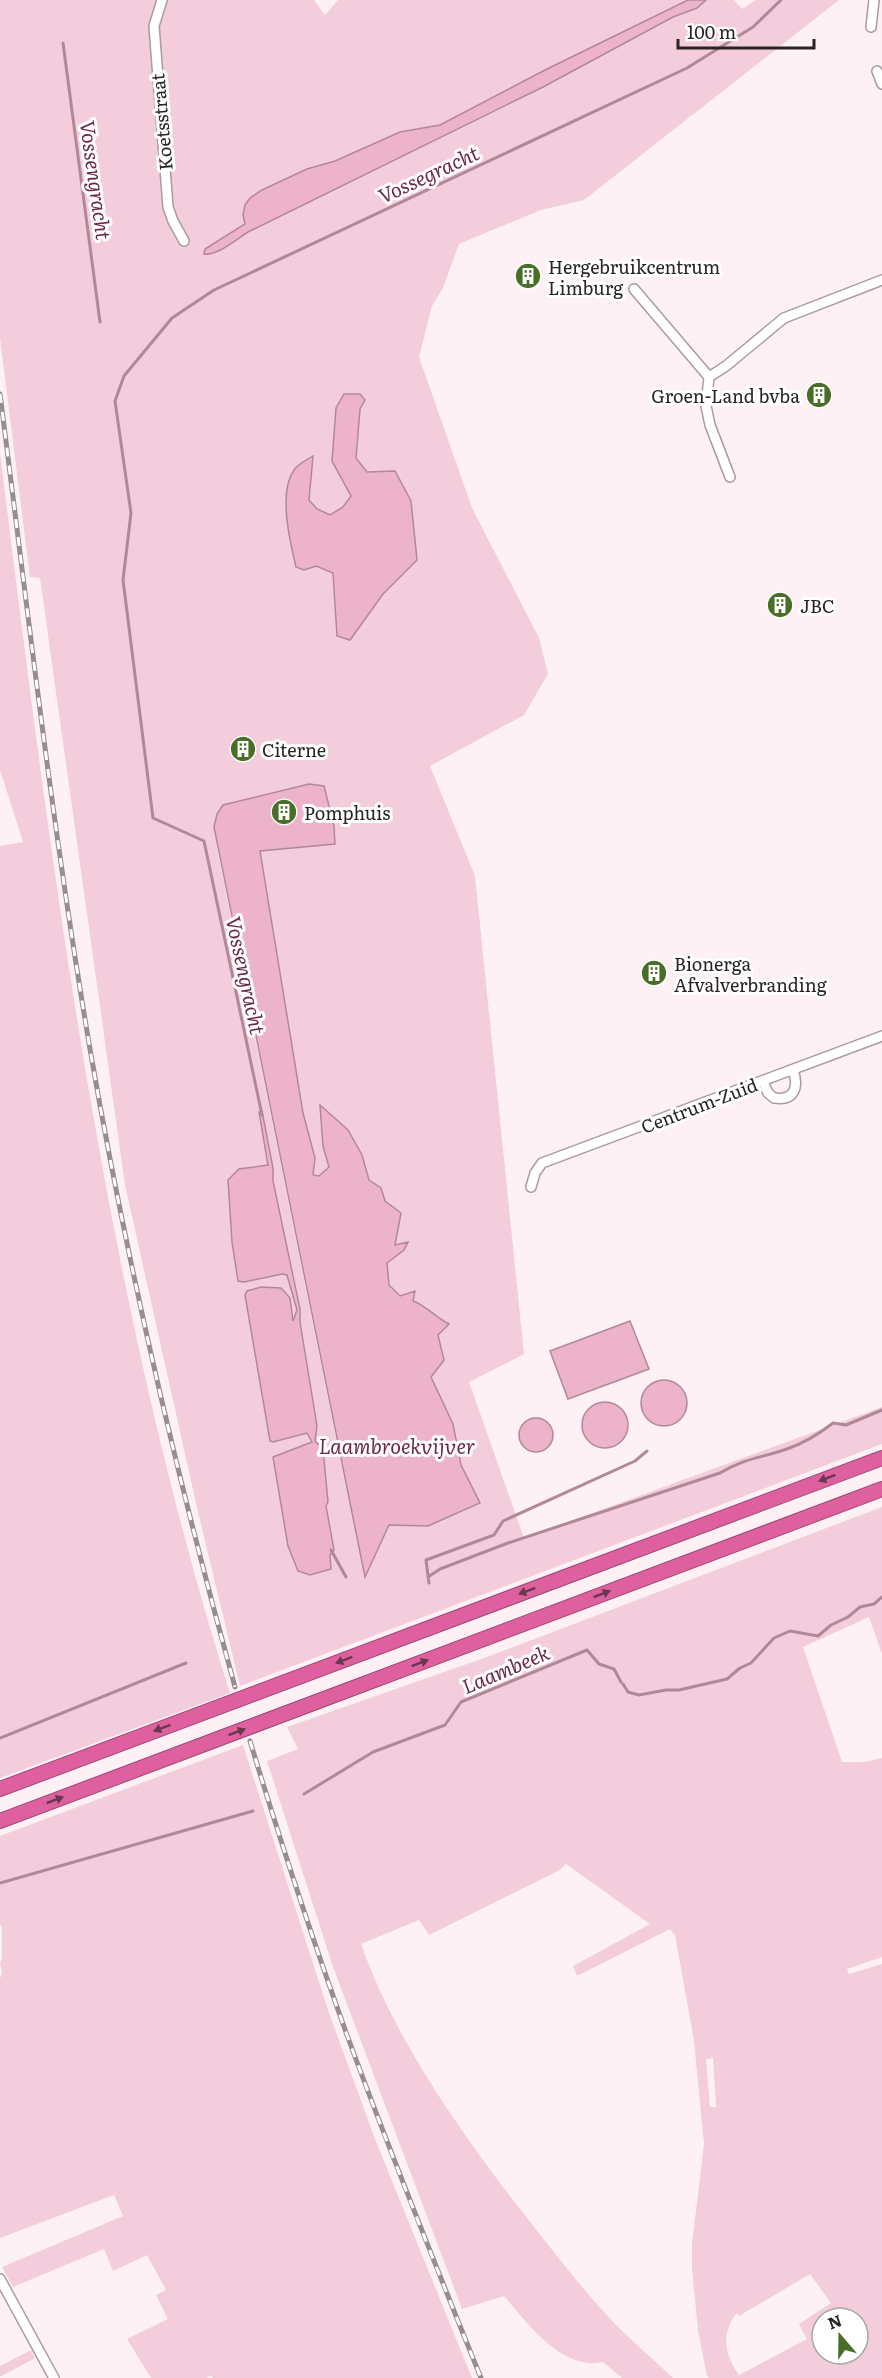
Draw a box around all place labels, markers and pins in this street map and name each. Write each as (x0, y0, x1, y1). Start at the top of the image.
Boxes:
place label: Hergebruikcentrum Limburg (548, 253, 720, 301)
building icon: Hergebruikcentrum Limburg (513, 261, 543, 291)
building icon: Groen-Land bvba (804, 380, 834, 410)
place label: Groen-Land bvba (651, 382, 800, 409)
building icon: JBC (765, 590, 795, 620)
place label: JBC (800, 592, 835, 619)
building icon: Citerne (228, 734, 258, 764)
place label: Citerne (262, 736, 326, 763)
building icon: Pomphuis (269, 797, 299, 827)
place label: Pomphuis (304, 799, 390, 826)
place label: Bionerga Afvalverbranding (674, 950, 828, 998)
building icon: Bionerga Afvalverbranding (639, 958, 669, 988)

